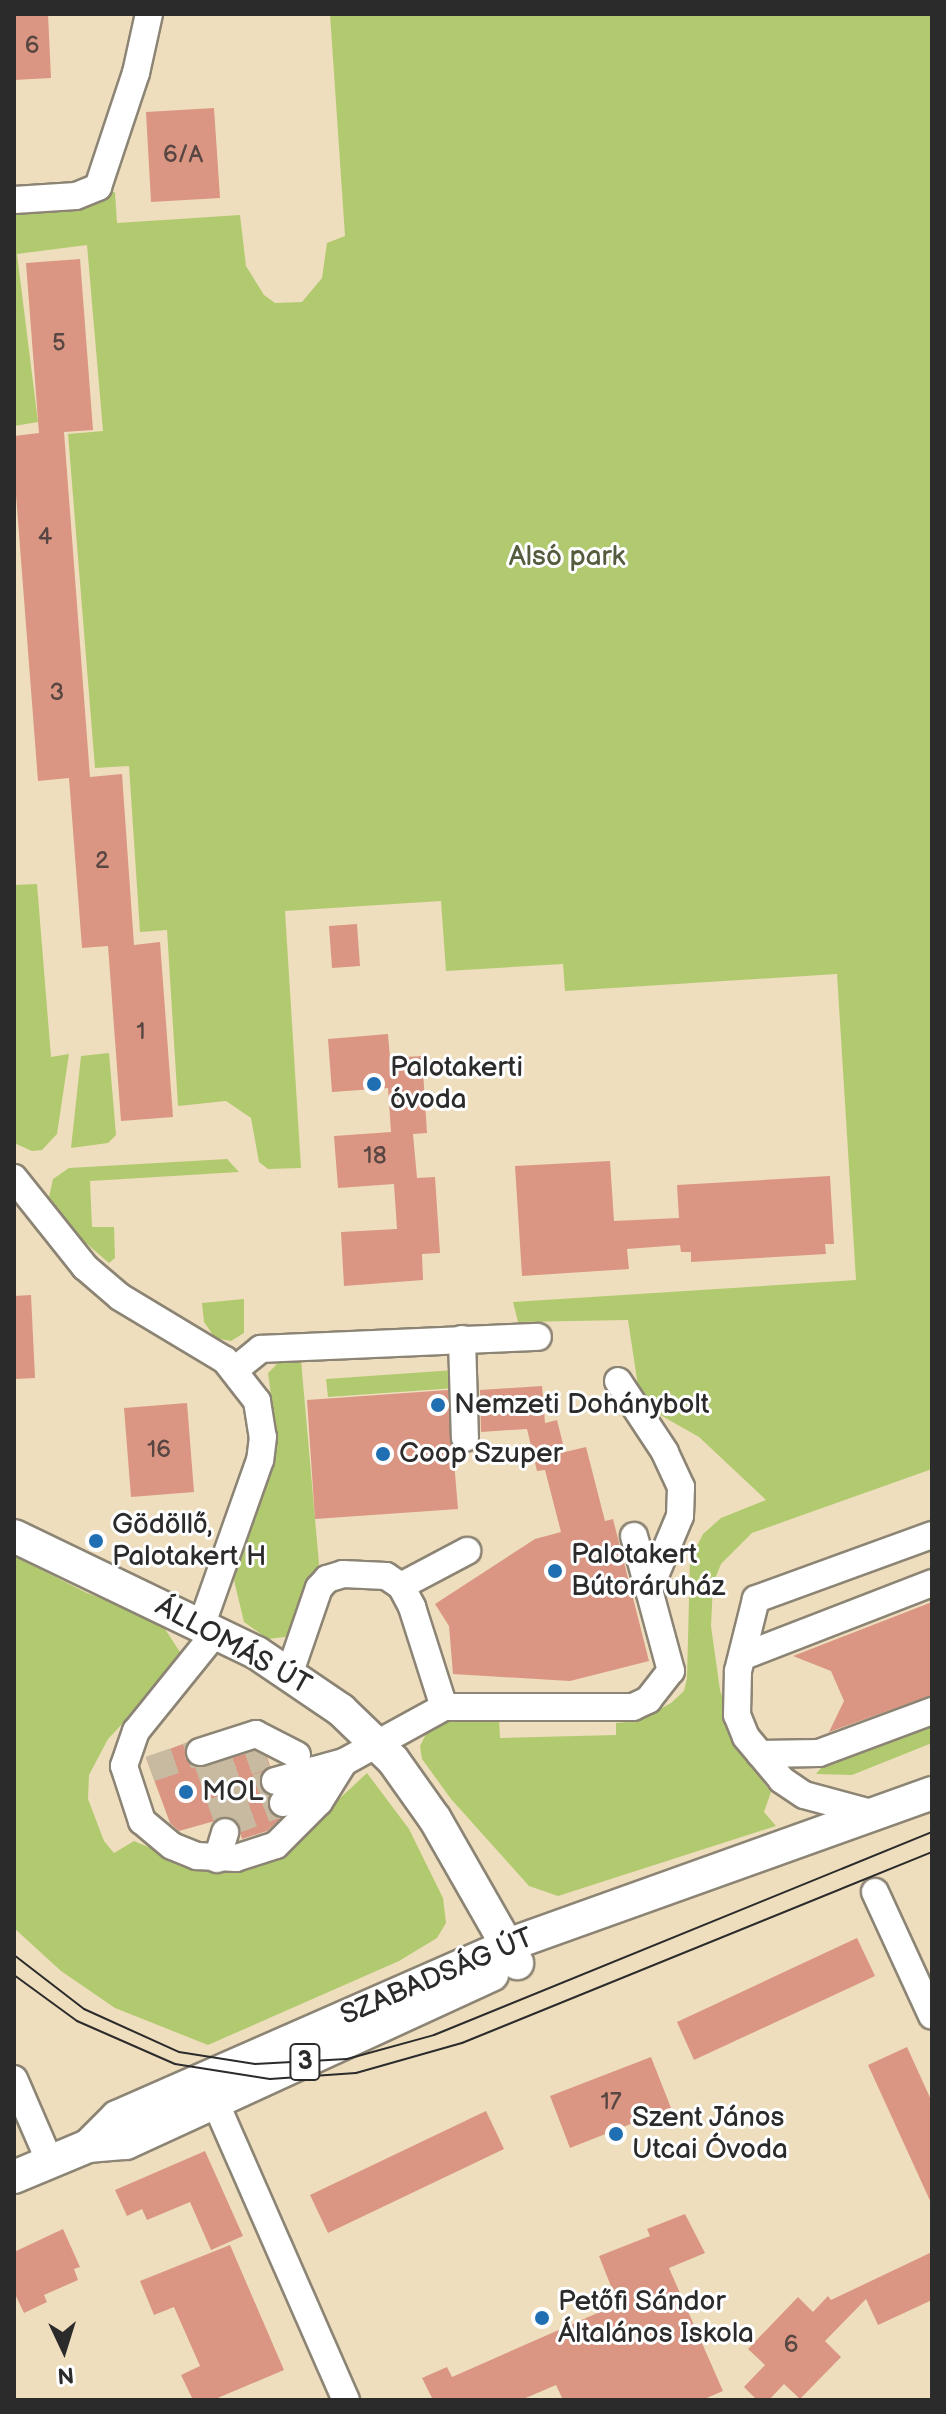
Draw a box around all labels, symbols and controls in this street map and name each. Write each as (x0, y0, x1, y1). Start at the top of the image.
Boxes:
house number: 6 (25, 32, 39, 60)
house number: 6/A (163, 141, 203, 169)
house number: 5 (52, 329, 66, 357)
house number: 4 (38, 523, 52, 551)
park label: Alsó park (509, 540, 625, 574)
house number: 3 (50, 679, 64, 707)
house number: 2 (95, 847, 109, 875)
house number: 1 (136, 1018, 146, 1046)
place label: Palotakerti óvoda (390, 1051, 523, 1117)
marker: Palotakerti óvoda (365, 1075, 383, 1093)
house number: 18 (363, 1142, 387, 1170)
place label: Nemzeti Dohánybolt (454, 1388, 709, 1422)
marker: Nemzeti Dohánybolt (429, 1396, 447, 1414)
house number: 16 (147, 1436, 171, 1464)
place label: Coop Szuper (399, 1437, 563, 1471)
marker: Coop Szuper (374, 1445, 392, 1463)
place label: Gödöllő, Palotakert H (112, 1508, 266, 1574)
marker: Gödöllő, Palotakert H (87, 1532, 105, 1550)
place label: Palotakert Bútoráruház (571, 1538, 725, 1604)
marker: Palotakert Bútoráruház (546, 1562, 564, 1580)
street label: ÁLLOMÁS ÚT (149, 1589, 317, 1703)
place label: MOL (202, 1775, 264, 1809)
marker: MOL (177, 1783, 195, 1801)
street label: SZABADSÁG ÚT (335, 1921, 539, 2033)
road number: 3 (289, 2040, 321, 2084)
house number: 17 (600, 2088, 622, 2116)
place label: Szent János Utcai Óvoda (632, 2101, 788, 2167)
marker: Szent János Utcai Óvoda (607, 2125, 625, 2143)
place label: Petőfi Sándor Általános Iskola (558, 2285, 754, 2351)
marker: Petőfi Sándor Általános Iskola (533, 2309, 551, 2327)
north arrow (24, 2310, 104, 2390)
house number: 6 (784, 2331, 798, 2359)
text: N (57, 2360, 75, 2388)

